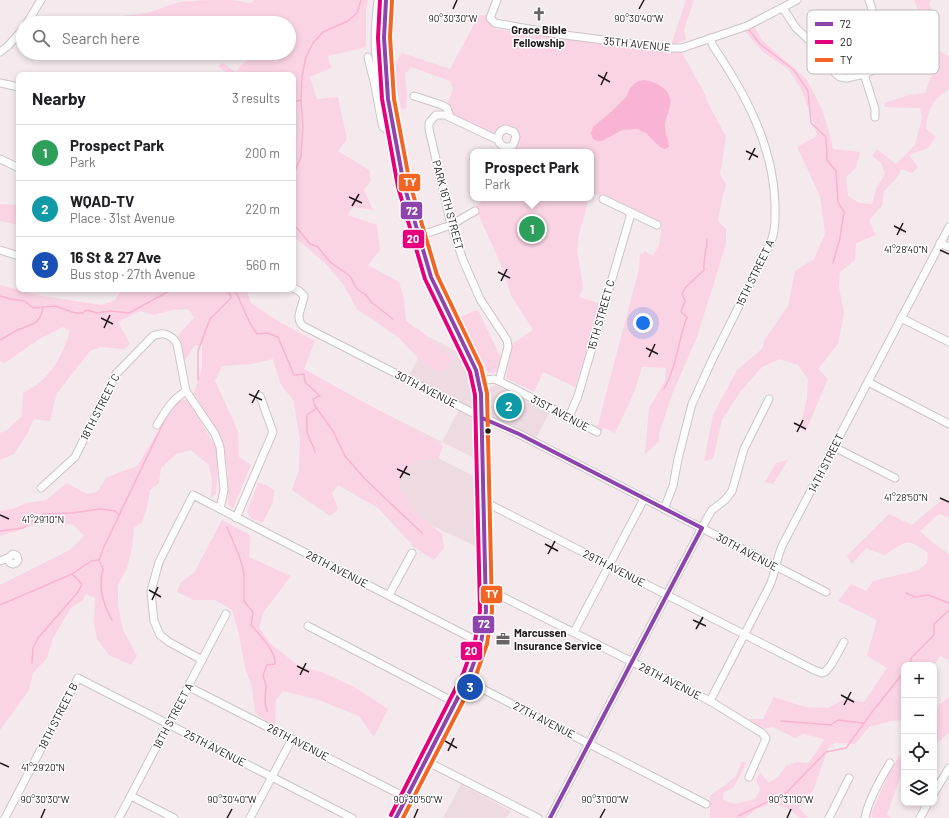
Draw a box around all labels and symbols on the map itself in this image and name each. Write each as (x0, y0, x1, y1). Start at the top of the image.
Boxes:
church icon: Grace Bible Fellowship (531, 6, 547, 22)
legend (807, 10, 939, 74)
text: 90°30'30"W (429, 12, 478, 24)
text: 90°30'40"W (614, 12, 664, 24)
text: 72 (840, 17, 851, 30)
place label: Grace Bible Fellowship (511, 23, 567, 49)
street label: 35TH AVENUE (603, 34, 672, 54)
text: 20 (840, 35, 852, 48)
text: TY (840, 53, 853, 66)
street label: PARK 16TH STREET (430, 159, 467, 251)
line badge: TY (398, 173, 421, 192)
text: TY (403, 175, 417, 188)
line badge: 72 (400, 201, 423, 220)
text: 72 (406, 204, 418, 217)
pin: 1 (519, 214, 545, 244)
line badge: 20 (402, 229, 425, 249)
text: 20 (407, 232, 419, 245)
street label: 15TH STREET A (733, 237, 776, 308)
text: 41°28'40"N (884, 243, 928, 255)
street label: 15TH STREET C (584, 278, 617, 352)
your location (633, 313, 653, 333)
street label: 30TH AVENUE (393, 367, 460, 410)
street label: 18TH STREET C (77, 371, 122, 442)
pin: 2 (496, 391, 522, 421)
street label: 31ST AVENUE (529, 392, 592, 434)
unlabelled marker (483, 426, 493, 436)
street label: 14TH STREET (805, 431, 846, 494)
text: 41°28'50"N (884, 491, 928, 503)
text: 41°29'10"N (22, 513, 64, 525)
street label: 30TH AVENUE (714, 530, 781, 573)
street label: 29TH AVENUE (581, 546, 648, 589)
street label: 28TH AVENUE (304, 547, 371, 590)
line badge: TY (480, 585, 503, 604)
text: TY (485, 587, 499, 600)
line badge: 72 (472, 615, 495, 634)
text: 72 (478, 617, 490, 630)
place label: Marcussen Insurance Service (514, 626, 602, 652)
office icon: Marcussen Insurance Service (495, 631, 511, 647)
line badge: 20 (460, 641, 483, 661)
text: 20 (465, 644, 477, 657)
street label: 28TH AVENUE (637, 659, 704, 702)
pin: 3 (457, 672, 483, 702)
street label: 18TH STREET B (35, 680, 80, 751)
street label: 18TH STREET A (150, 680, 196, 751)
street label: 27TH AVENUE (511, 699, 577, 741)
street label: 26TH AVENUE (265, 720, 332, 763)
street label: 25TH AVENUE (182, 726, 249, 769)
text: 41°29'20"N (21, 761, 65, 773)
text: 90°30'30"W (21, 793, 70, 805)
text: 90°30'40"W (207, 793, 257, 805)
text: 90°30'50"W (394, 793, 443, 805)
text: 90°31'00"W (581, 793, 629, 805)
text: 90°31'10"W (768, 793, 814, 805)

